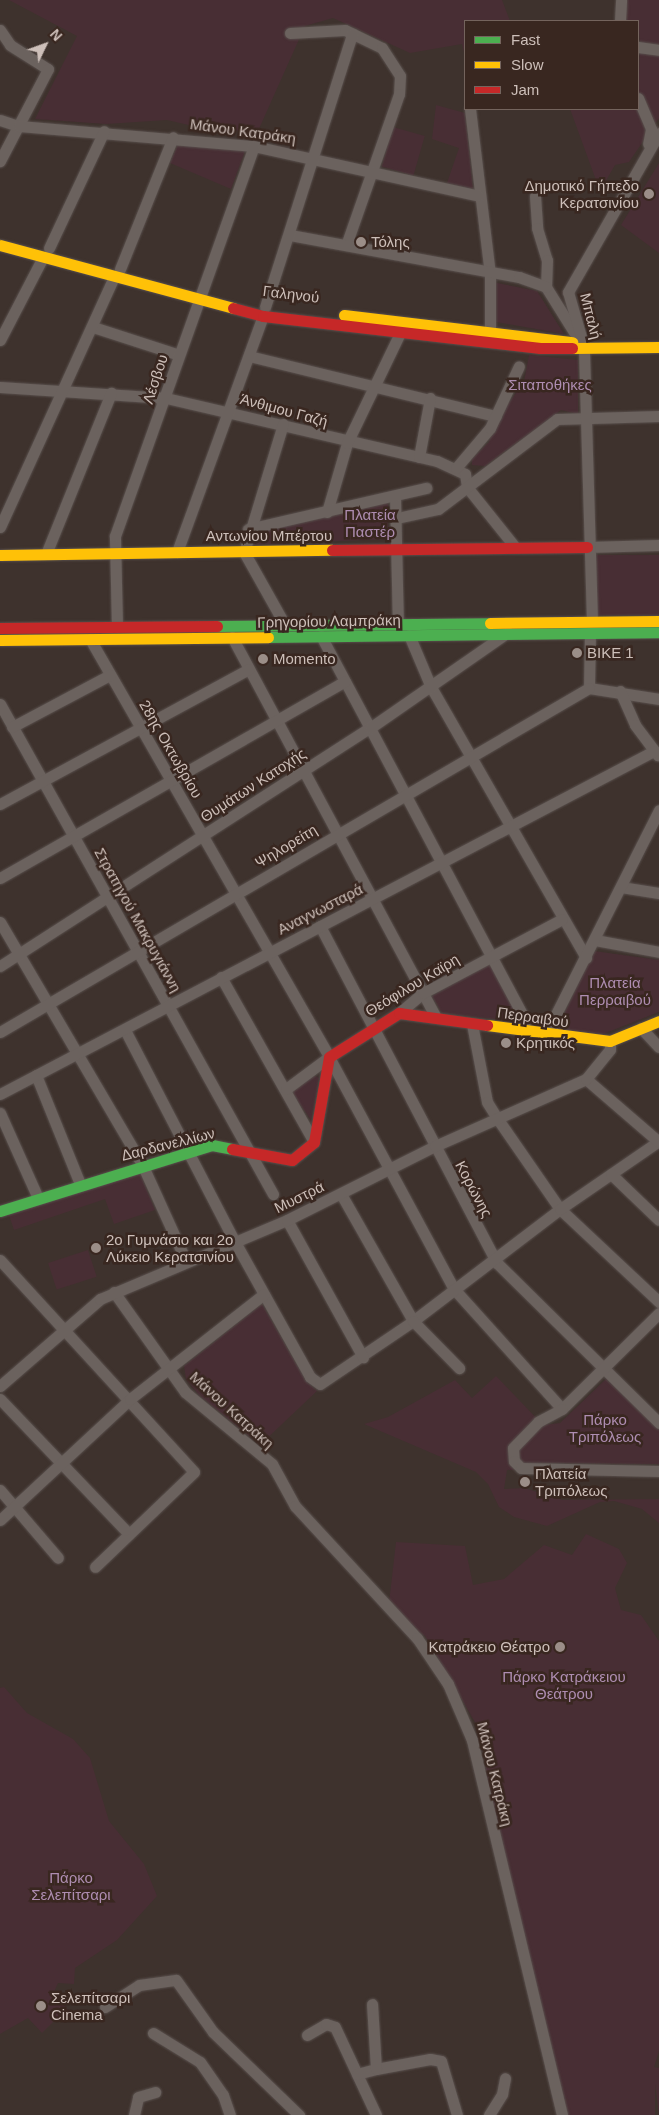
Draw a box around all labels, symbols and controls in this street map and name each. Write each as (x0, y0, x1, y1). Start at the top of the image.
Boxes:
north arrow (20, 20, 70, 70)
legend (464, 20, 639, 110)
text: N (47, 26, 65, 44)
text: Fast (511, 31, 540, 48)
text: Slow (511, 56, 544, 73)
text: Jam (511, 81, 539, 98)
street label: Μάνου Κατράκη (189, 115, 297, 147)
place label: Δημοτικό Γήπεδο Κερατσινίου (524, 176, 639, 211)
marker: Δημοτικό Γήπεδο Κερατσινίου (643, 188, 655, 200)
place label: Τόλης (371, 233, 410, 251)
marker: Τόλης (355, 236, 367, 248)
street label: Γαληνού (262, 282, 320, 306)
street label: Μπαλή (577, 291, 605, 341)
street label: Λέσβου (139, 352, 171, 406)
park label: Σιταποθήκες (508, 376, 592, 394)
street label: Άνθιμου Γαζή (238, 390, 330, 430)
park label: Πλατεία Παστέρ (344, 505, 396, 540)
street label: Αντωνίου Μπέρτου (206, 527, 332, 545)
street label: Γρηγορίου Λαμπράκη (257, 611, 401, 631)
place label: BIKE 1 (587, 644, 634, 662)
marker: BIKE 1 (571, 647, 583, 659)
place label: Momento (273, 650, 336, 668)
marker: Momento (257, 653, 269, 665)
street label: 28ης Οκτωβρίου (136, 697, 206, 801)
street label: Θυμάτων Κατοχής (197, 744, 309, 826)
street label: Ψηλορείτη (252, 820, 320, 872)
street label: Στρατηγού Μακρυγιάννη (91, 845, 185, 995)
street label: Αναγνωσταρά (274, 880, 366, 938)
street label: Θεόφιλου Καϊρη (362, 950, 462, 1020)
park label: Πλατεία Περραιβού (579, 973, 651, 1008)
street label: Περραιβού (496, 1003, 570, 1031)
place label: Κρητικός (516, 1034, 575, 1052)
marker: Κρητικός (500, 1037, 512, 1049)
street label: Δαρδανελλίων (119, 1124, 217, 1164)
street label: Κορώνης (452, 1158, 496, 1220)
street label: Μυστρά (271, 1177, 327, 1217)
place label: 2ο Γυμνάσιο και 2ο Λύκειο Κερατσινίου (106, 1230, 234, 1265)
marker: 2ο Γυμνάσιο και 2ο Λύκειο Κερατσινίου (90, 1242, 102, 1254)
street label: Μάνου Κατράκη (186, 1368, 278, 1452)
park label: Πάρκο Τριπόλεως (569, 1410, 641, 1445)
place label: Πλατεία Τριπόλεως (535, 1464, 608, 1499)
marker: Πλατεία Τριπόλεως (519, 1476, 531, 1488)
place label: Κατράκειο Θέατρο (429, 1638, 550, 1656)
marker: Κατράκειο Θέατρο (554, 1641, 566, 1653)
park label: Πάρκο Κατράκειου Θεάτρου (502, 1667, 626, 1702)
street label: Μάνου Κατράκη (473, 1720, 517, 1828)
park label: Πάρκο Σελεπίτσαρι (31, 1868, 111, 1903)
place label: Σελεπίτσαρι Cinema (51, 1988, 130, 2023)
marker: Σελεπίτσαρι Cinema (35, 2000, 47, 2012)

